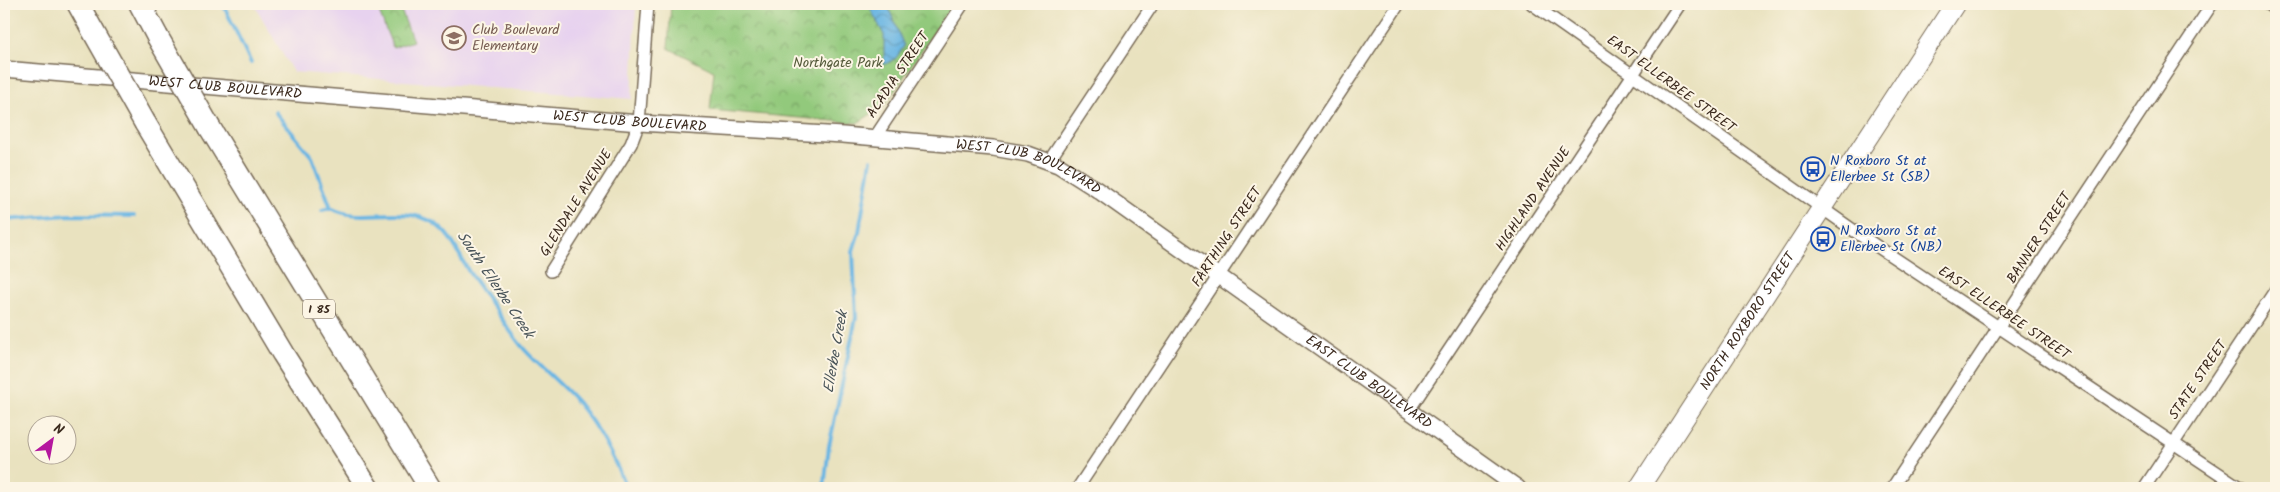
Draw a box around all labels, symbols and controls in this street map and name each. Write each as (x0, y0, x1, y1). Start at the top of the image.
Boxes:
place label: Club Boulevard Elementary (472, 19, 560, 57)
school or university icon: Club Boulevard Elementary (441, 25, 467, 51)
street label: ACADIA STREET (861, 26, 936, 123)
street label: EAST ELLERBEE STREET (1602, 30, 1741, 139)
park label: Northgate Park (793, 52, 883, 74)
street label: WEST CLUB BOULEVARD (148, 70, 303, 105)
street label: WEST CLUB BOULEVARD (552, 105, 707, 138)
street label: WEST CLUB BOULEVARD (955, 134, 1105, 201)
street label: HIGHLAND AVENUE (1490, 142, 1577, 256)
street label: GLENDALE AVENUE (534, 144, 618, 261)
place label: N Roxboro St at Ellerbee St (SB) (1830, 150, 1930, 188)
bus stop icon: N Roxboro St at Ellerbee St (SB) (1800, 156, 1826, 182)
street label: FARTHING STREET (1186, 181, 1269, 292)
street label: BANNER STREET (2001, 187, 2078, 288)
place label: N Roxboro St at Ellerbee St (NB) (1840, 220, 1942, 258)
bus stop icon: N Roxboro St at Ellerbee St (NB) (1810, 226, 1836, 252)
water label: South Ellerbe Creek (450, 227, 541, 345)
street label: NORTH ROXBORO STREET (1694, 247, 1802, 395)
street label: EAST ELLERBEE STREET (1934, 261, 2076, 366)
road number: I 85 (303, 300, 335, 318)
water label: Ellerbe Creek (817, 307, 855, 395)
street label: EAST CLUB BOULEVARD (1301, 330, 1437, 435)
street label: STATE STREET (2163, 335, 2234, 424)
north arrow (28, 414, 78, 464)
text: N (49, 418, 68, 442)

